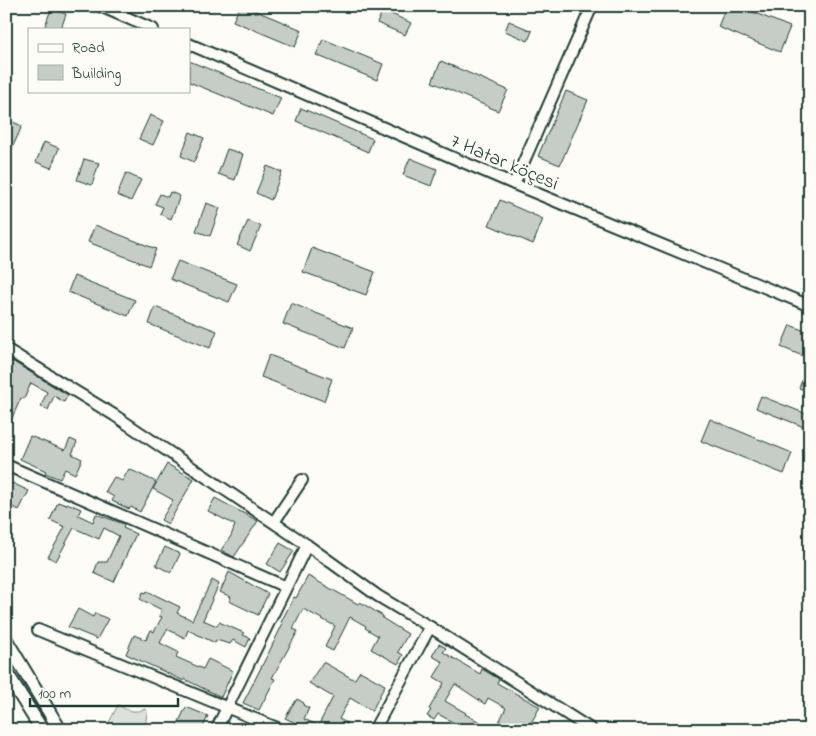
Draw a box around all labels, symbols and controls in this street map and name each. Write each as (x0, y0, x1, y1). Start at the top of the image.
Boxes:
legend (28, 28, 190, 92)
text: Road (72, 37, 105, 59)
text: Building (71, 63, 121, 86)
street label: 7 Hatar köçesi (445, 127, 563, 199)
scale bar (30, 676, 178, 708)
text: 100 m (38, 683, 71, 705)

